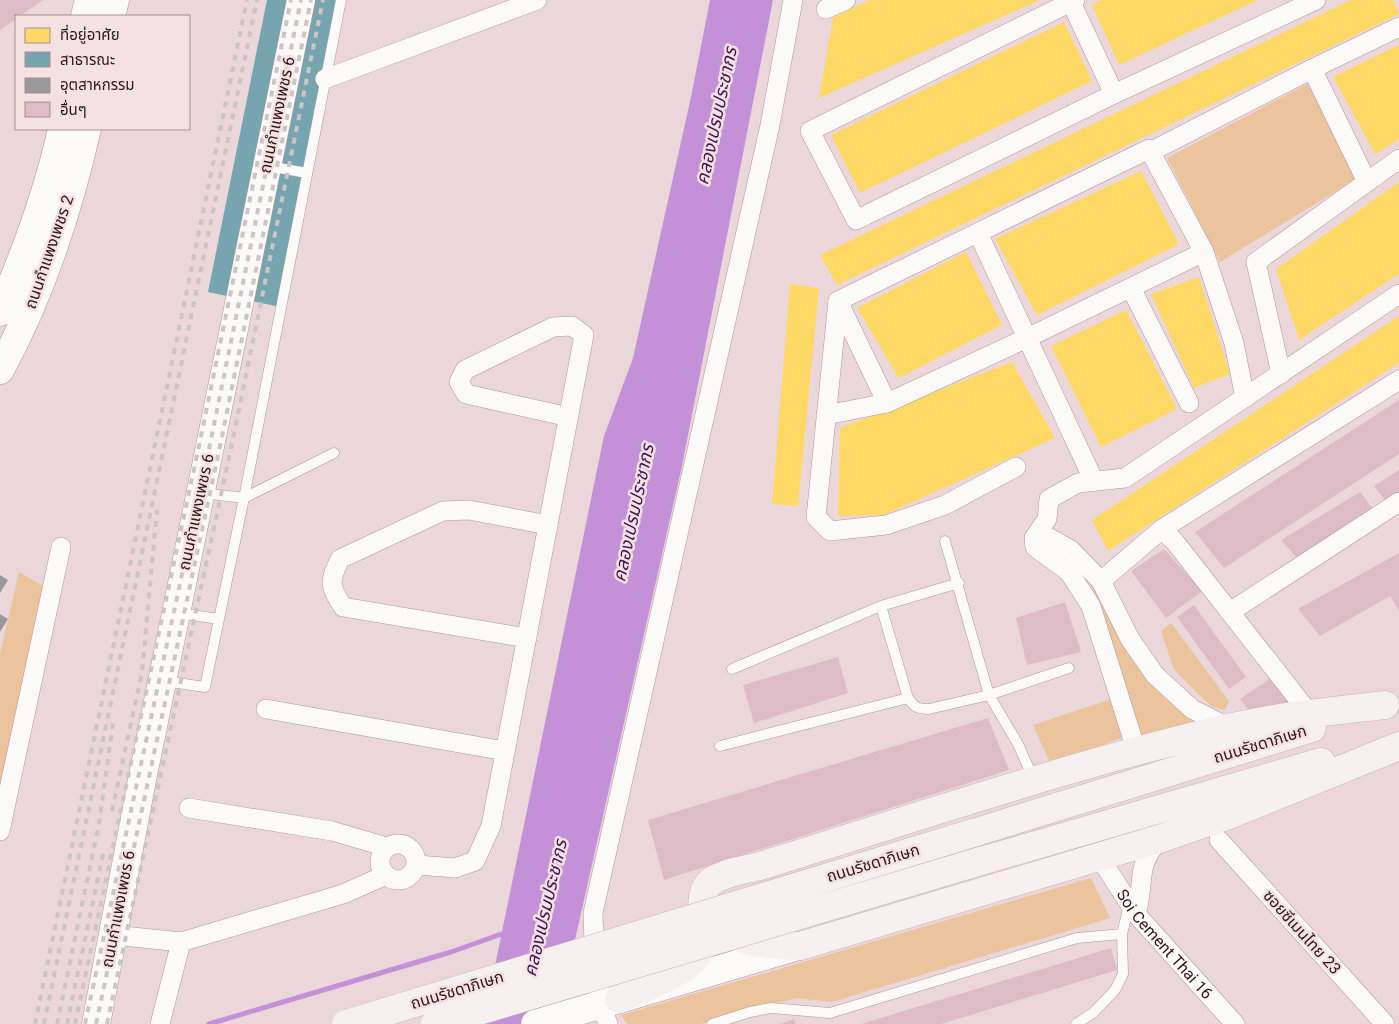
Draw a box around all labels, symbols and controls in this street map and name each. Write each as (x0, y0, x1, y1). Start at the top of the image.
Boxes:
legend (15, 15, 190, 130)
text: ที่อยู่อาศัย (60, 24, 120, 44)
water label: คลองเปรมประชากร (691, 44, 741, 187)
text: สาธารณะ (60, 51, 115, 69)
street label: ถนนกำแพงเพชร 6 (255, 55, 299, 175)
text: อุตสาหกรรม (60, 76, 134, 94)
text: อื่นๆ (60, 99, 87, 119)
street label: ถนนกำแพงเพชร 2 (21, 193, 77, 311)
water label: คลองเปรมประชากร (608, 441, 658, 584)
street label: ถนนกำแพงเพชร 6 (174, 452, 218, 572)
street label: ถนนรัชดาภิเษก (1211, 721, 1309, 767)
water label: คลองเปรมประชากร (519, 836, 571, 978)
street label: ถนนรัชดาภิเษก (824, 840, 922, 886)
street label: ถนนกำแพงเพชร 6 (97, 849, 139, 969)
street label: Soi Cement Thai 16 (1113, 885, 1217, 1003)
street label: ซอยซีเมนไทย 23 (1259, 886, 1345, 978)
street label: ถนนรัชดาภิเษก (408, 967, 506, 1013)

